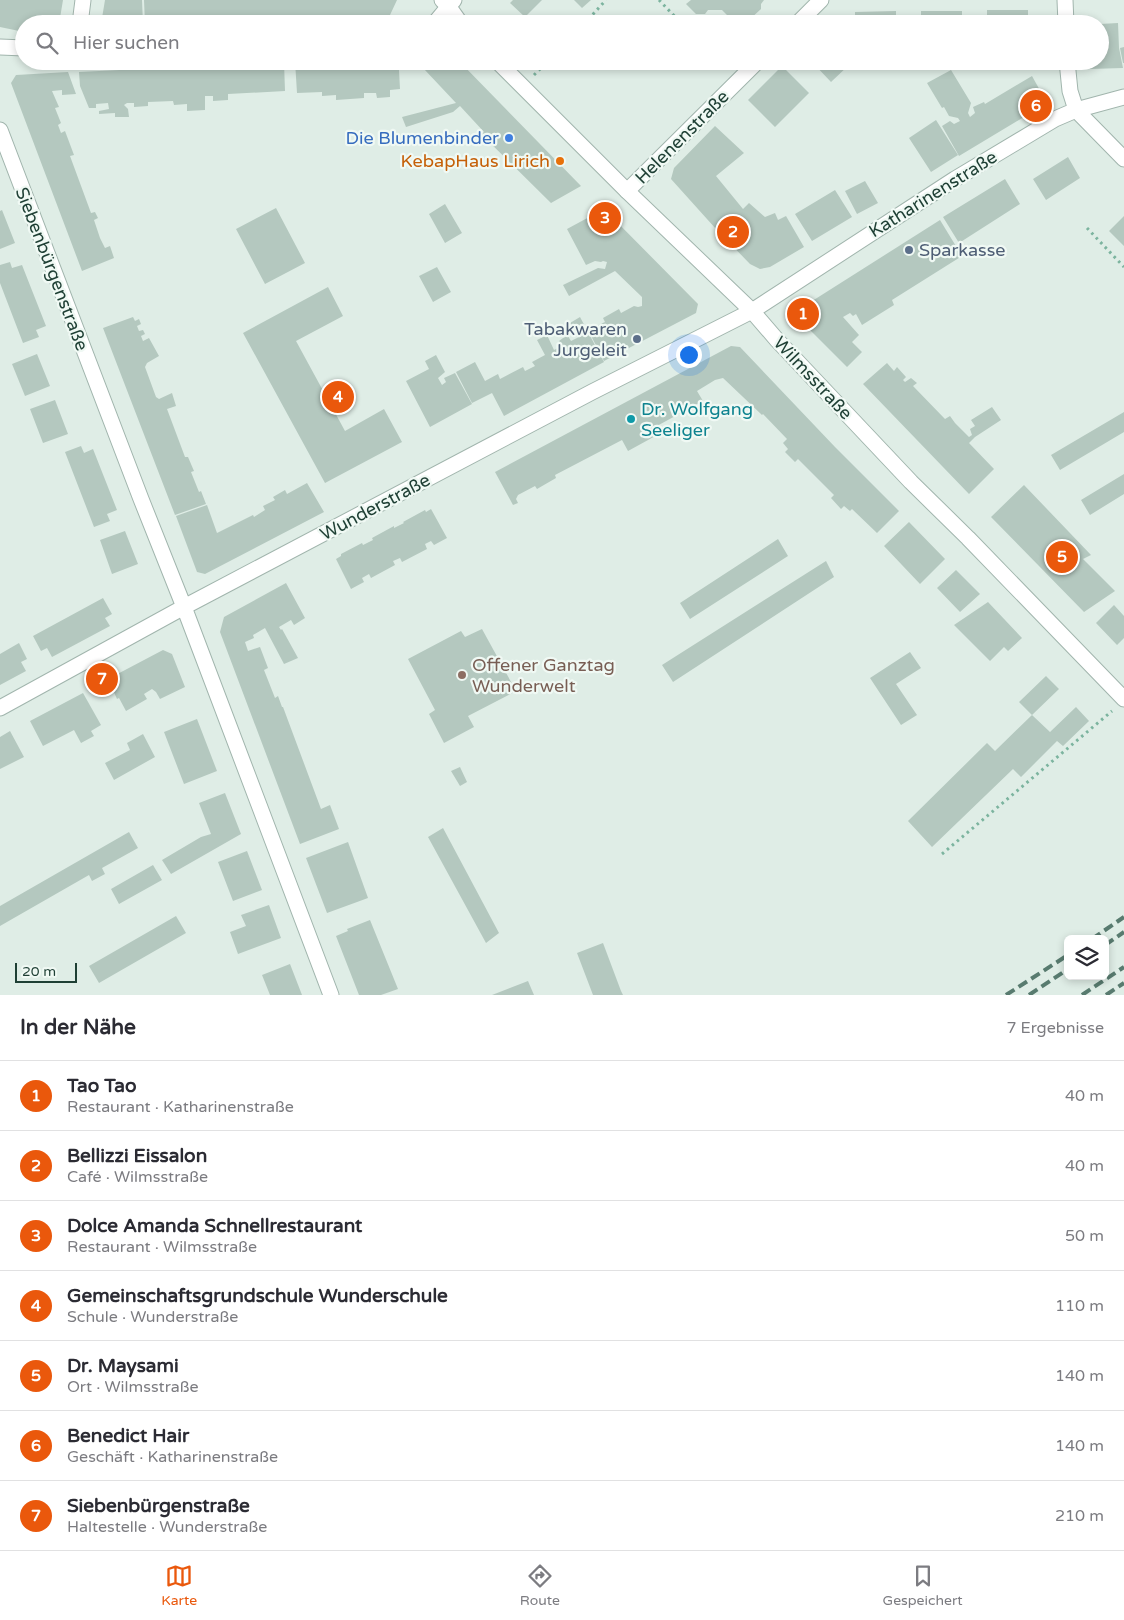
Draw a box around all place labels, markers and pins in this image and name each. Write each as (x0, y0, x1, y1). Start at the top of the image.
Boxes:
pin: 6 (1020, 87, 1052, 125)
place label: Die Blumenbinder (346, 127, 499, 149)
marker: Die Blumenbinder (503, 132, 515, 144)
place label: KebapHaus Lirich (400, 150, 550, 172)
marker: KebapHaus Lirich (554, 155, 566, 167)
pin: 3 (589, 199, 621, 237)
pin: 2 (717, 213, 749, 251)
place label: Sparkasse (919, 239, 1006, 261)
marker: Sparkasse (903, 244, 915, 256)
pin: 1 (787, 295, 819, 333)
place label: Tabakwaren Jurgeleit (524, 318, 627, 361)
marker: Tabakwaren Jurgeleit (631, 333, 643, 345)
pin: 4 (322, 378, 354, 416)
place label: Dr. Wolfgang Seeliger (641, 398, 753, 441)
marker: Dr. Wolfgang Seeliger (625, 413, 637, 425)
pin: 5 (1046, 538, 1078, 576)
place label: Offener Ganztag Wunderwelt (472, 654, 615, 697)
pin: 7 (86, 660, 118, 698)
marker: Offener Ganztag Wunderwelt (456, 669, 468, 681)

